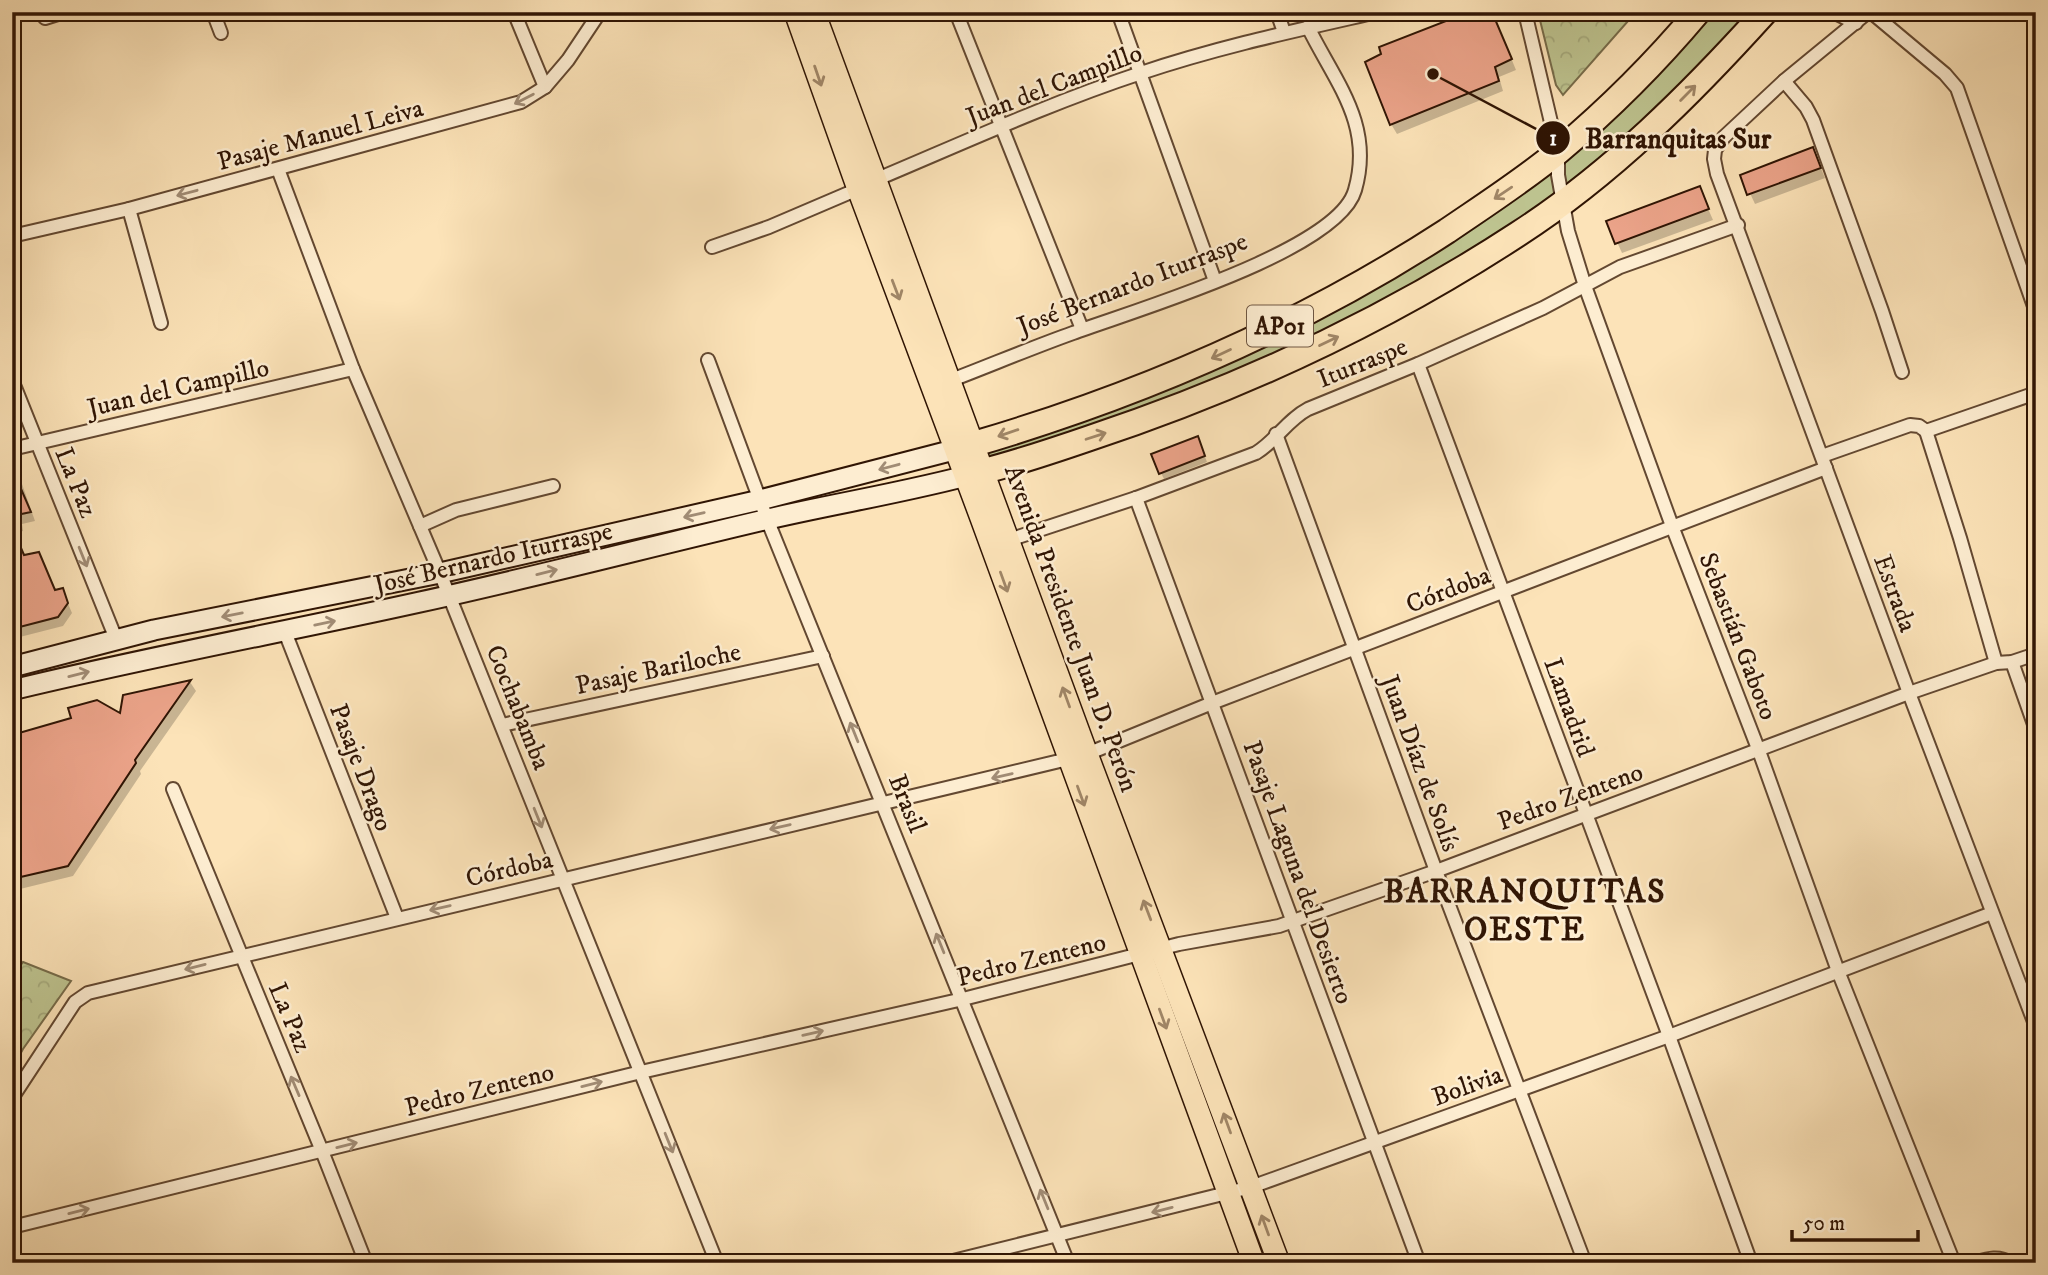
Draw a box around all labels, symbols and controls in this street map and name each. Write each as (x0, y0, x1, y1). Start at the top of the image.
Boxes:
street label: Juan del Campillo (960, 37, 1147, 135)
one-way arrow (813, 65, 825, 87)
one-way arrow (1680, 85, 1697, 102)
street label: Pasaje Manuel Leiva (214, 92, 427, 179)
one-way arrow (514, 92, 535, 106)
callout: Barranquitas Sur (1536, 114, 1785, 163)
text: Barranquitas Sur (1585, 122, 1772, 158)
text: 1 (1549, 126, 1557, 152)
one-way arrow (1494, 186, 1514, 200)
one-way arrow (176, 188, 198, 201)
street label: José Bernardo Iturraspe (1011, 225, 1252, 344)
one-way arrow (890, 279, 903, 301)
road number: AP01 (1247, 306, 1313, 346)
street label: Iturraspe (1313, 330, 1412, 396)
one-way arrow (1318, 334, 1339, 348)
one-way arrow (1211, 348, 1232, 361)
street label: Juan del Campillo (82, 352, 272, 426)
one-way arrow (998, 428, 1020, 440)
one-way arrow (1085, 429, 1107, 442)
street label: La Paz (47, 443, 105, 522)
street label: Avenida Presidente Juan D. Perón (996, 460, 1145, 797)
one-way arrow (878, 461, 900, 474)
one-way arrow (683, 509, 706, 522)
street label: José Bernardo Iturraspe (369, 515, 616, 602)
one-way arrow (78, 546, 91, 567)
street label: Sebastián Gaboto (1691, 548, 1785, 725)
street label: Estrada (1865, 550, 1924, 637)
street label: Córdoba (1401, 559, 1496, 622)
one-way arrow (535, 565, 558, 578)
one-way arrow (999, 570, 1011, 592)
one-way arrow (221, 608, 244, 622)
one-way arrow (313, 615, 336, 629)
street label: Pasaje Bariloche (573, 636, 744, 703)
street label: Cochabamba (478, 640, 558, 775)
street label: Lamadrid (1536, 654, 1602, 761)
one-way arrow (67, 667, 90, 680)
street label: Juan Díaz de Solís (1372, 669, 1467, 856)
one-way arrow (1059, 686, 1072, 708)
street label: Pasaje Drago (321, 699, 400, 836)
one-way arrow (847, 722, 860, 743)
street label: Pasaje Laguna del Desierto (1235, 736, 1361, 1009)
street label: Pedro Zenteno (1493, 756, 1648, 839)
street label: Brasil (880, 769, 933, 838)
one-way arrow (991, 769, 1014, 783)
one-way arrow (1076, 784, 1089, 806)
one-way arrow (533, 807, 546, 829)
one-way arrow (769, 821, 792, 834)
street label: Córdoba (463, 843, 556, 895)
district label: BARRANQUITAS OESTE (1383, 872, 1667, 951)
one-way arrow (1140, 899, 1153, 921)
one-way arrow (429, 902, 451, 915)
street label: Pedro Zenteno (953, 926, 1109, 995)
one-way arrow (933, 932, 946, 954)
one-way arrow (184, 961, 206, 974)
street label: La Paz (260, 978, 319, 1058)
one-way arrow (1158, 1007, 1171, 1029)
one-way arrow (801, 1026, 824, 1039)
street label: Pedro Zenteno (401, 1056, 557, 1125)
street label: Bolivia (1428, 1058, 1507, 1114)
one-way arrow (288, 1075, 301, 1097)
one-way arrow (580, 1077, 602, 1090)
one-way arrow (1220, 1112, 1232, 1134)
one-way arrow (663, 1132, 676, 1153)
one-way arrow (335, 1138, 358, 1151)
one-way arrow (1036, 1189, 1049, 1210)
scale bar (1792, 1198, 1918, 1242)
one-way arrow (67, 1204, 89, 1217)
one-way arrow (1151, 1204, 1173, 1217)
text: 50 m (1803, 1211, 1845, 1237)
one-way arrow (1258, 1214, 1270, 1236)

